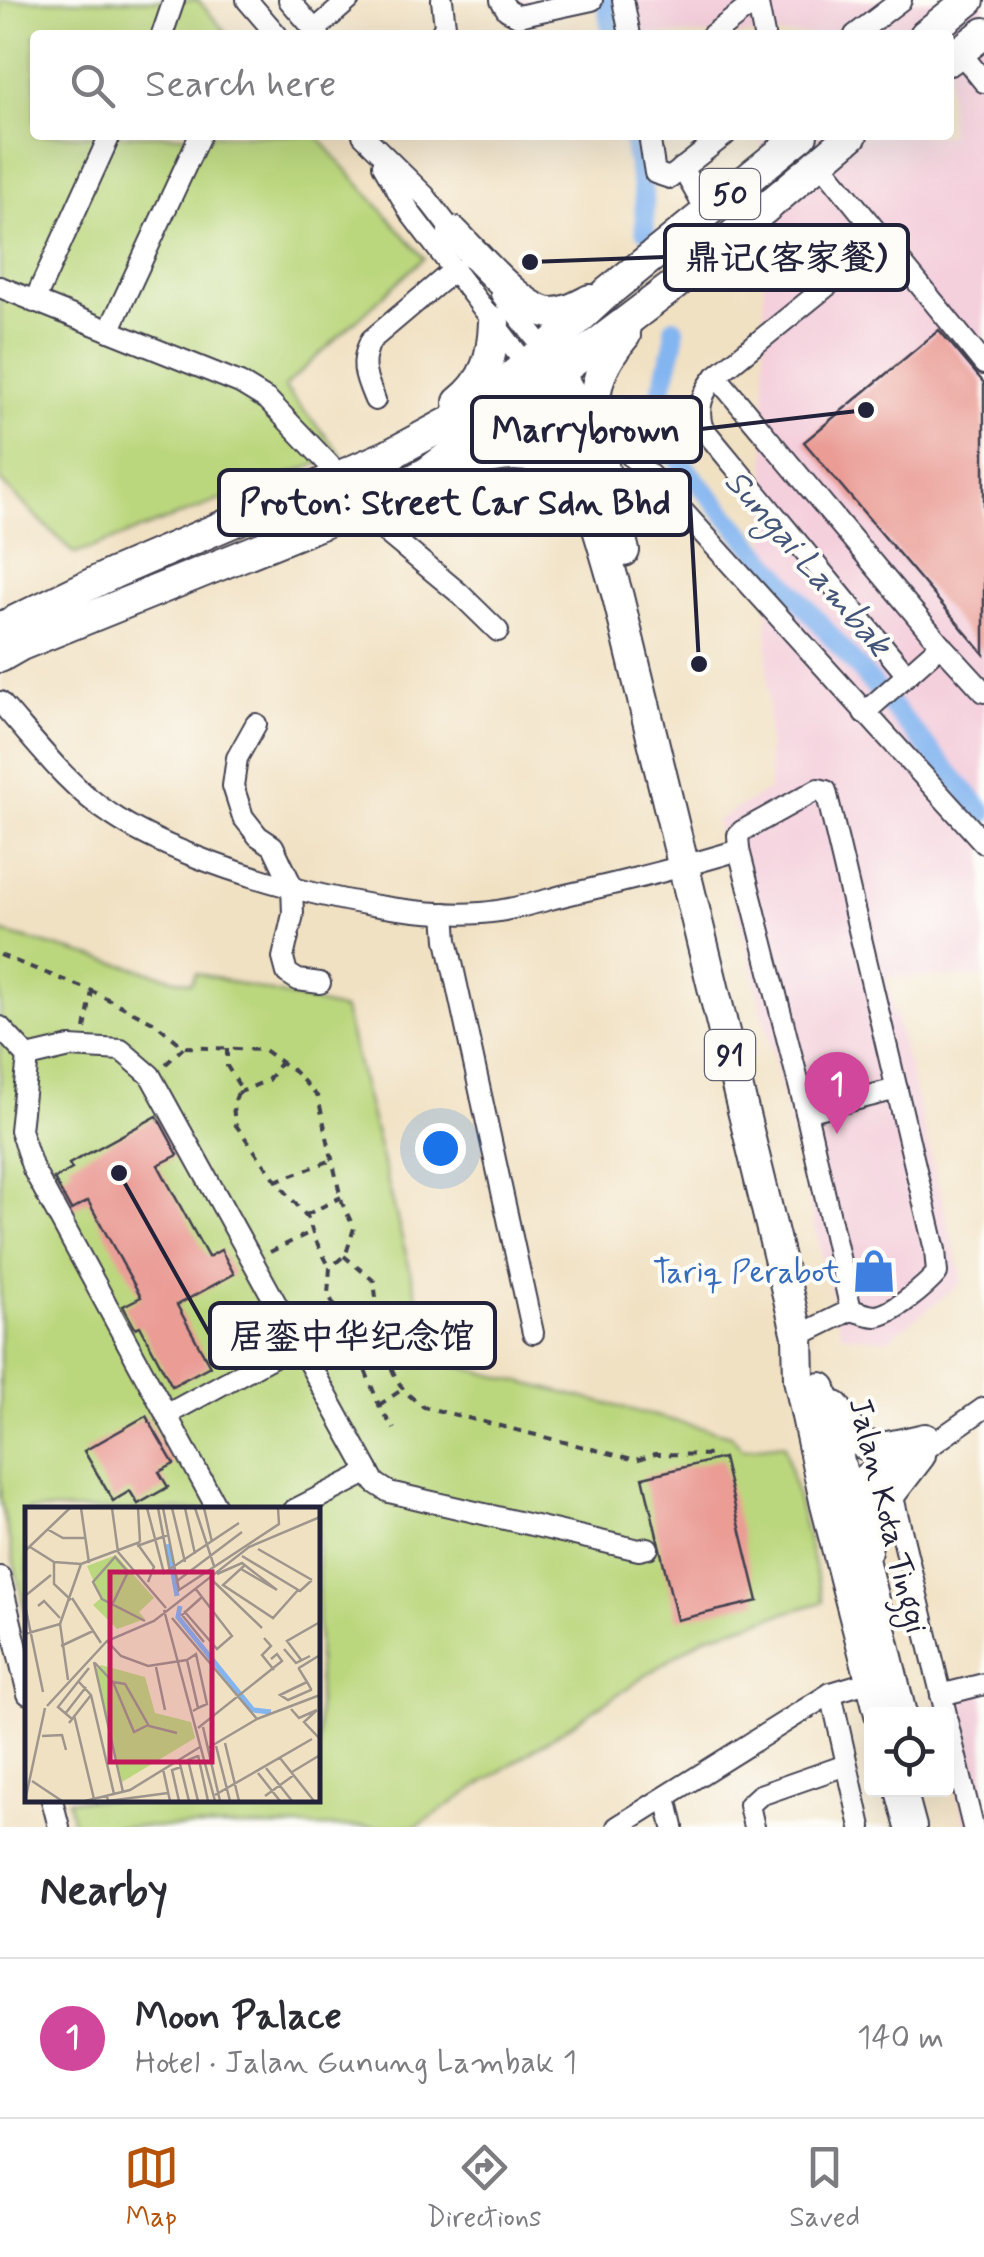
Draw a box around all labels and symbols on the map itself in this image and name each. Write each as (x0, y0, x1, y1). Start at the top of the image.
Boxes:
road number: 50 (700, 169, 760, 219)
callout: 鼎记(客家餐) (665, 225, 908, 290)
text: 鼎记(客家餐) (685, 236, 888, 282)
callout: Marrybrown (472, 397, 701, 462)
text: Marrybrown (492, 408, 680, 454)
water label: Sungai Lambak (711, 460, 903, 670)
callout: Proton: Street Car Sdn Bhd (219, 470, 690, 535)
text: Proton: Street Car Sdn Bhd (239, 481, 671, 527)
road number: 91 (705, 1030, 755, 1080)
pin: 1 (804, 1052, 870, 1134)
your location (415, 1123, 466, 1174)
shop icon: Tariq Perabot (850, 1247, 898, 1295)
place label: Tariq Perabot (653, 1252, 841, 1294)
callout: 居銮中华纪念馆 (210, 1303, 495, 1368)
text: 居銮中华纪念馆 (229, 1315, 475, 1361)
street label: Jalan Kota Tinggi (835, 1393, 937, 1638)
inset map (25, 1507, 320, 1802)

